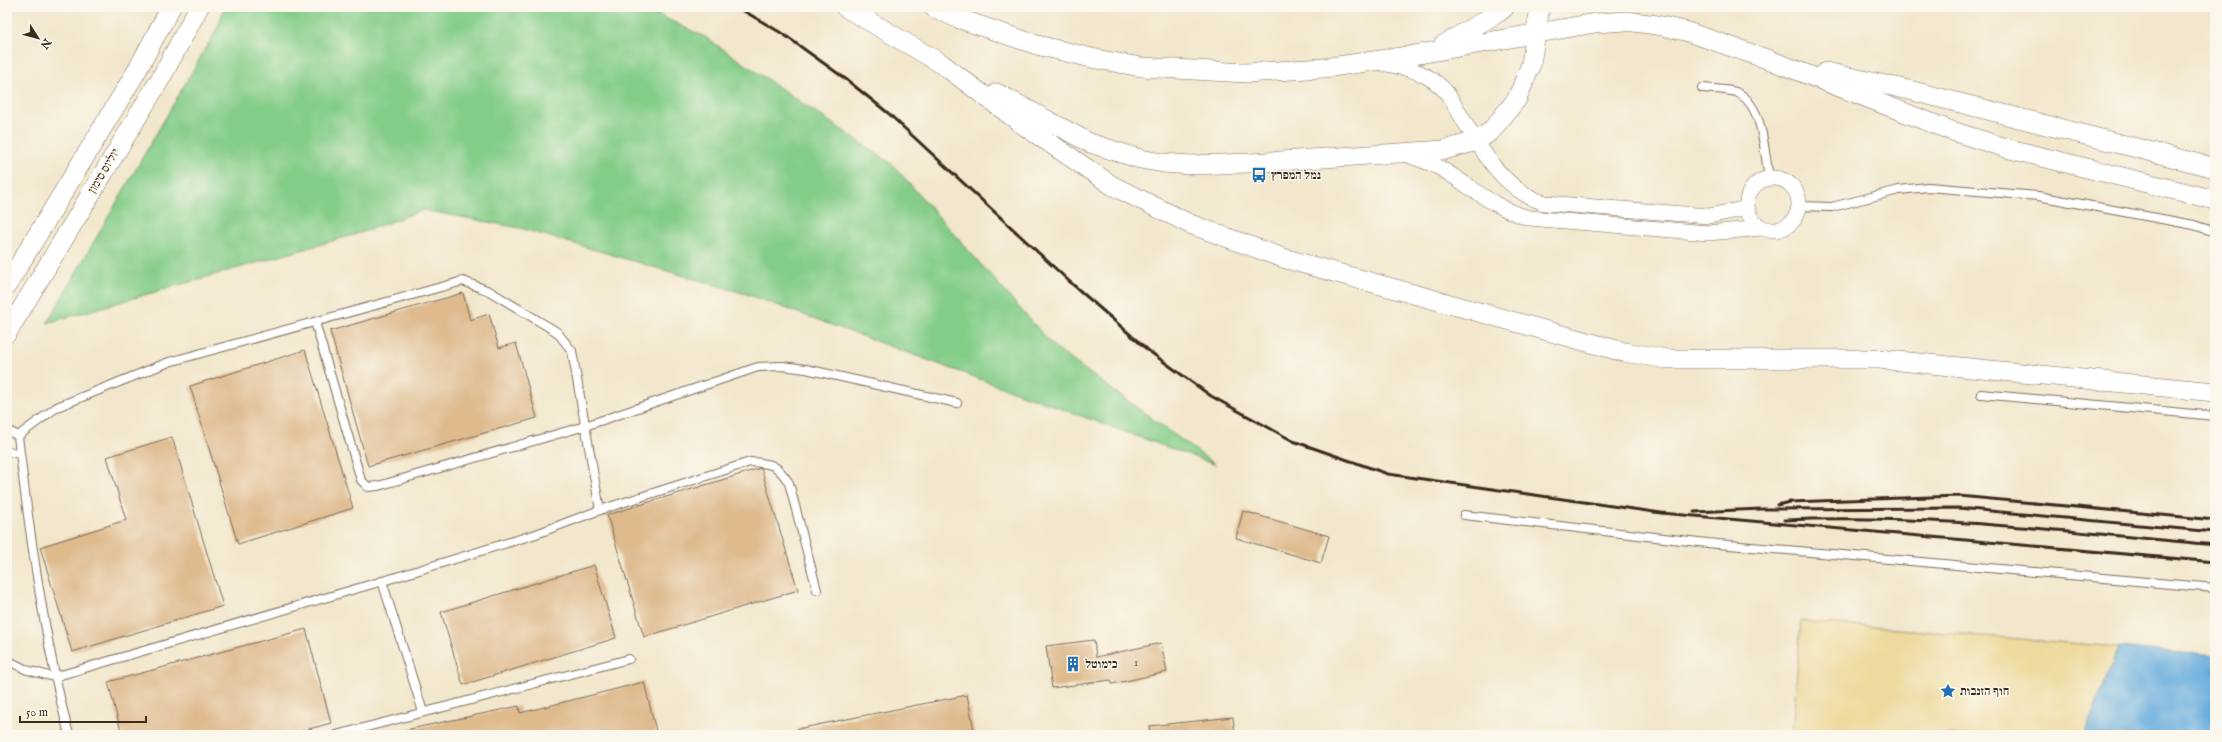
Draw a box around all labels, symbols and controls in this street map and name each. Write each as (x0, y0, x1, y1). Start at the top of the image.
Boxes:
north arrow (18, 18, 58, 58)
text: N (37, 35, 54, 52)
street label: יוליוס סימון (85, 146, 123, 196)
bus stop icon: נמל המפרץ (1250, 166, 1268, 184)
place label: נמל המפרץ (1271, 168, 1321, 183)
building icon: כימוטל (1064, 655, 1082, 673)
place label: כימוטל (1085, 657, 1118, 672)
house number: 1 (1134, 657, 1138, 670)
place icon: חוף הזנבות (1939, 682, 1957, 700)
place label: חוף הזנבות (1960, 684, 2009, 699)
scale bar (20, 698, 146, 724)
text: 50 m (26, 705, 48, 720)

